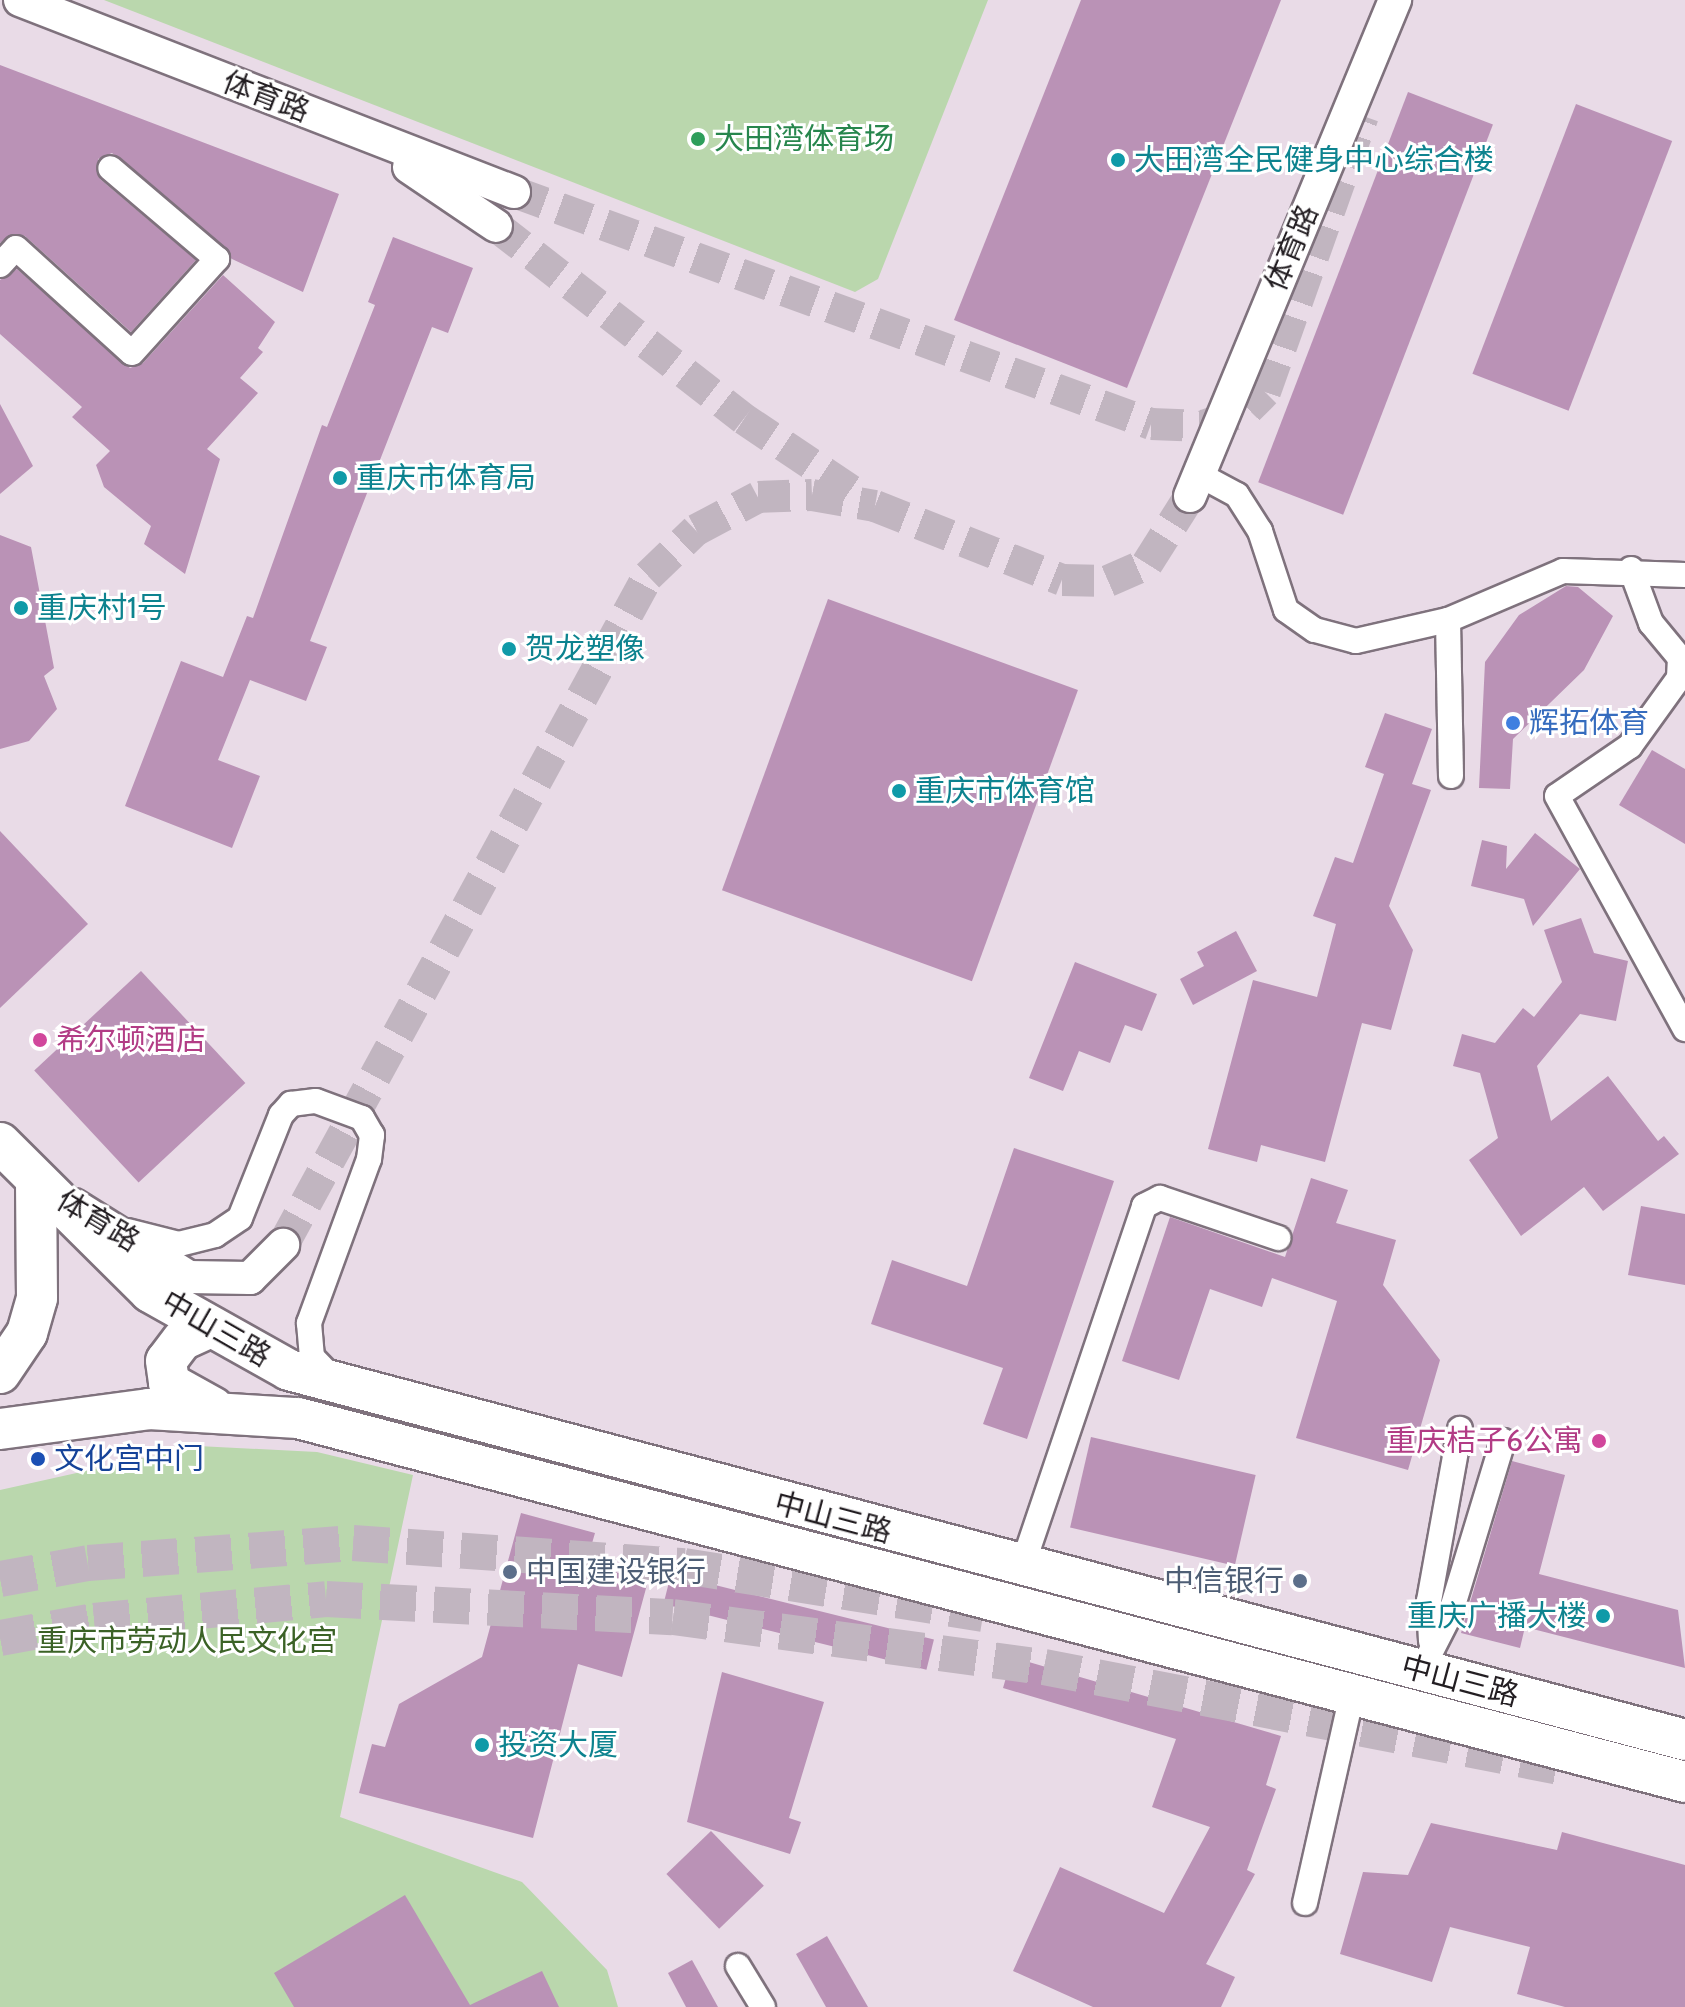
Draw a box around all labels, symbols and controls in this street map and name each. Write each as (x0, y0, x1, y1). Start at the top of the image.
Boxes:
street label: 体育路 (218, 64, 314, 130)
place label: 大田湾体育场 (714, 121, 894, 157)
marker: 大田湾体育场 (689, 130, 707, 148)
place label: 大田湾全民健身中心综合楼 (1134, 142, 1494, 178)
marker: 大田湾全民健身中心综合楼 (1109, 151, 1127, 169)
street label: 体育路 (1258, 200, 1326, 296)
place label: 重庆市体育局 (356, 460, 536, 496)
marker: 重庆市体育局 (331, 469, 349, 487)
place label: 重庆村1号 (37, 590, 167, 626)
marker: 重庆村1号 (12, 599, 30, 617)
place label: 贺龙塑像 (525, 631, 645, 667)
marker: 贺龙塑像 (500, 640, 518, 658)
place label: 辉拓体育 (1529, 705, 1649, 741)
marker: 辉拓体育 (1504, 714, 1522, 732)
place label: 重庆市体育馆 (915, 773, 1095, 809)
marker: 重庆市体育馆 (890, 782, 908, 800)
place label: 希尔顿酒店 (56, 1022, 206, 1058)
marker: 希尔顿酒店 (31, 1031, 49, 1049)
street label: 体育路 (50, 1182, 146, 1260)
street label: 中山三路 (155, 1283, 277, 1375)
place label: 重庆桔子6公寓 (1386, 1423, 1583, 1459)
marker: 重庆桔子6公寓 (1590, 1432, 1608, 1450)
place label: 文化宫中门 (54, 1441, 204, 1477)
marker: 文化宫中门 (29, 1450, 47, 1468)
street label: 中山三路 (770, 1485, 896, 1551)
place label: 中国建设银行 (526, 1554, 706, 1590)
marker: 中国建设银行 (501, 1563, 519, 1581)
place label: 中信银行 (1164, 1563, 1284, 1599)
marker: 中信银行 (1291, 1572, 1309, 1590)
place label: 重庆广播大楼 (1407, 1598, 1587, 1634)
marker: 重庆广播大楼 (1594, 1607, 1612, 1625)
park label: 重庆市劳动人民文化宫 (37, 1623, 337, 1659)
street label: 中山三路 (1397, 1648, 1523, 1714)
place label: 投资大厦 (498, 1727, 618, 1763)
marker: 投资大厦 (473, 1736, 491, 1754)

